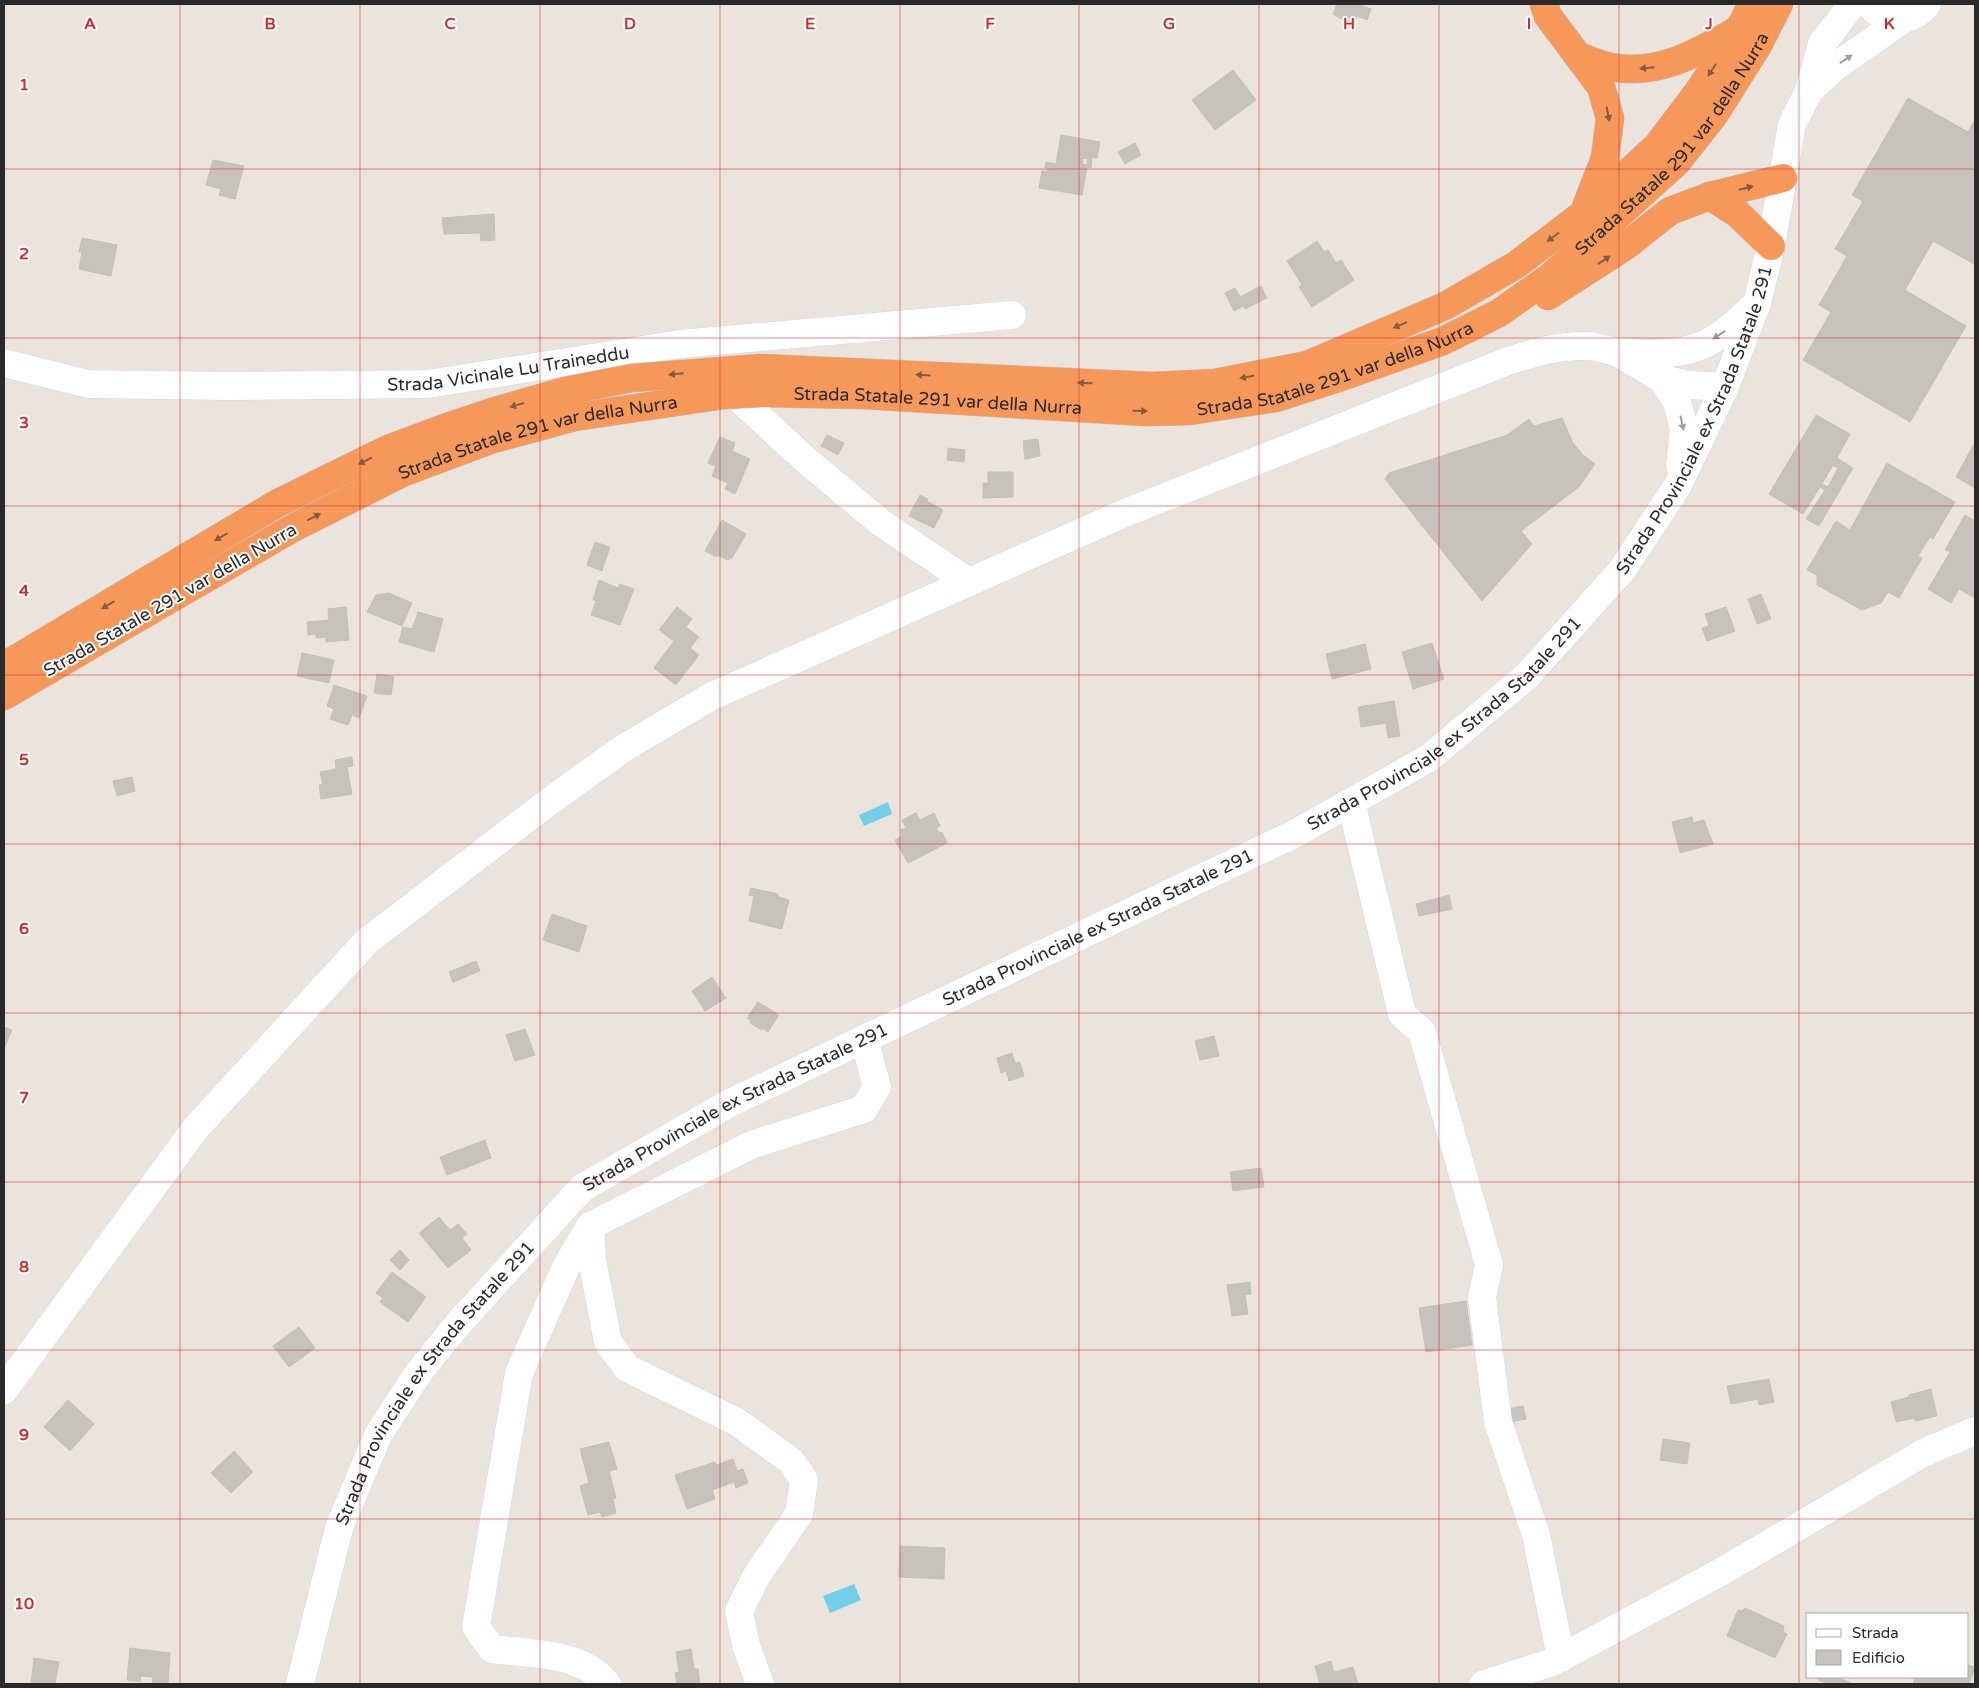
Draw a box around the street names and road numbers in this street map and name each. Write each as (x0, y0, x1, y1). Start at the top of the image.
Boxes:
street label: Strada Statale 291 var della Nurra (1570, 29, 1774, 260)
street label: Strada Provinciale ex Strada Statale 291 (1611, 263, 1777, 579)
street label: Strada Statale 291 var della Nurra (1195, 317, 1477, 421)
street label: Strada Vicinale Lu Traineddu (387, 341, 631, 395)
street label: Strada Statale 291 var della Nurra (793, 383, 1083, 419)
street label: Strada Statale 291 var della Nurra (395, 391, 679, 485)
street label: Strada Statale 291 var della Nurra (40, 518, 300, 682)
street label: Strada Provinciale ex Strada Statale 291 (1303, 612, 1586, 835)
street label: Strada Provinciale ex Strada Statale 291 (939, 844, 1257, 1011)
street label: Strada Provinciale ex Strada Statale 291 (579, 1018, 891, 1196)
street label: Strada Provinciale ex Strada Statale 291 (330, 1237, 539, 1528)

